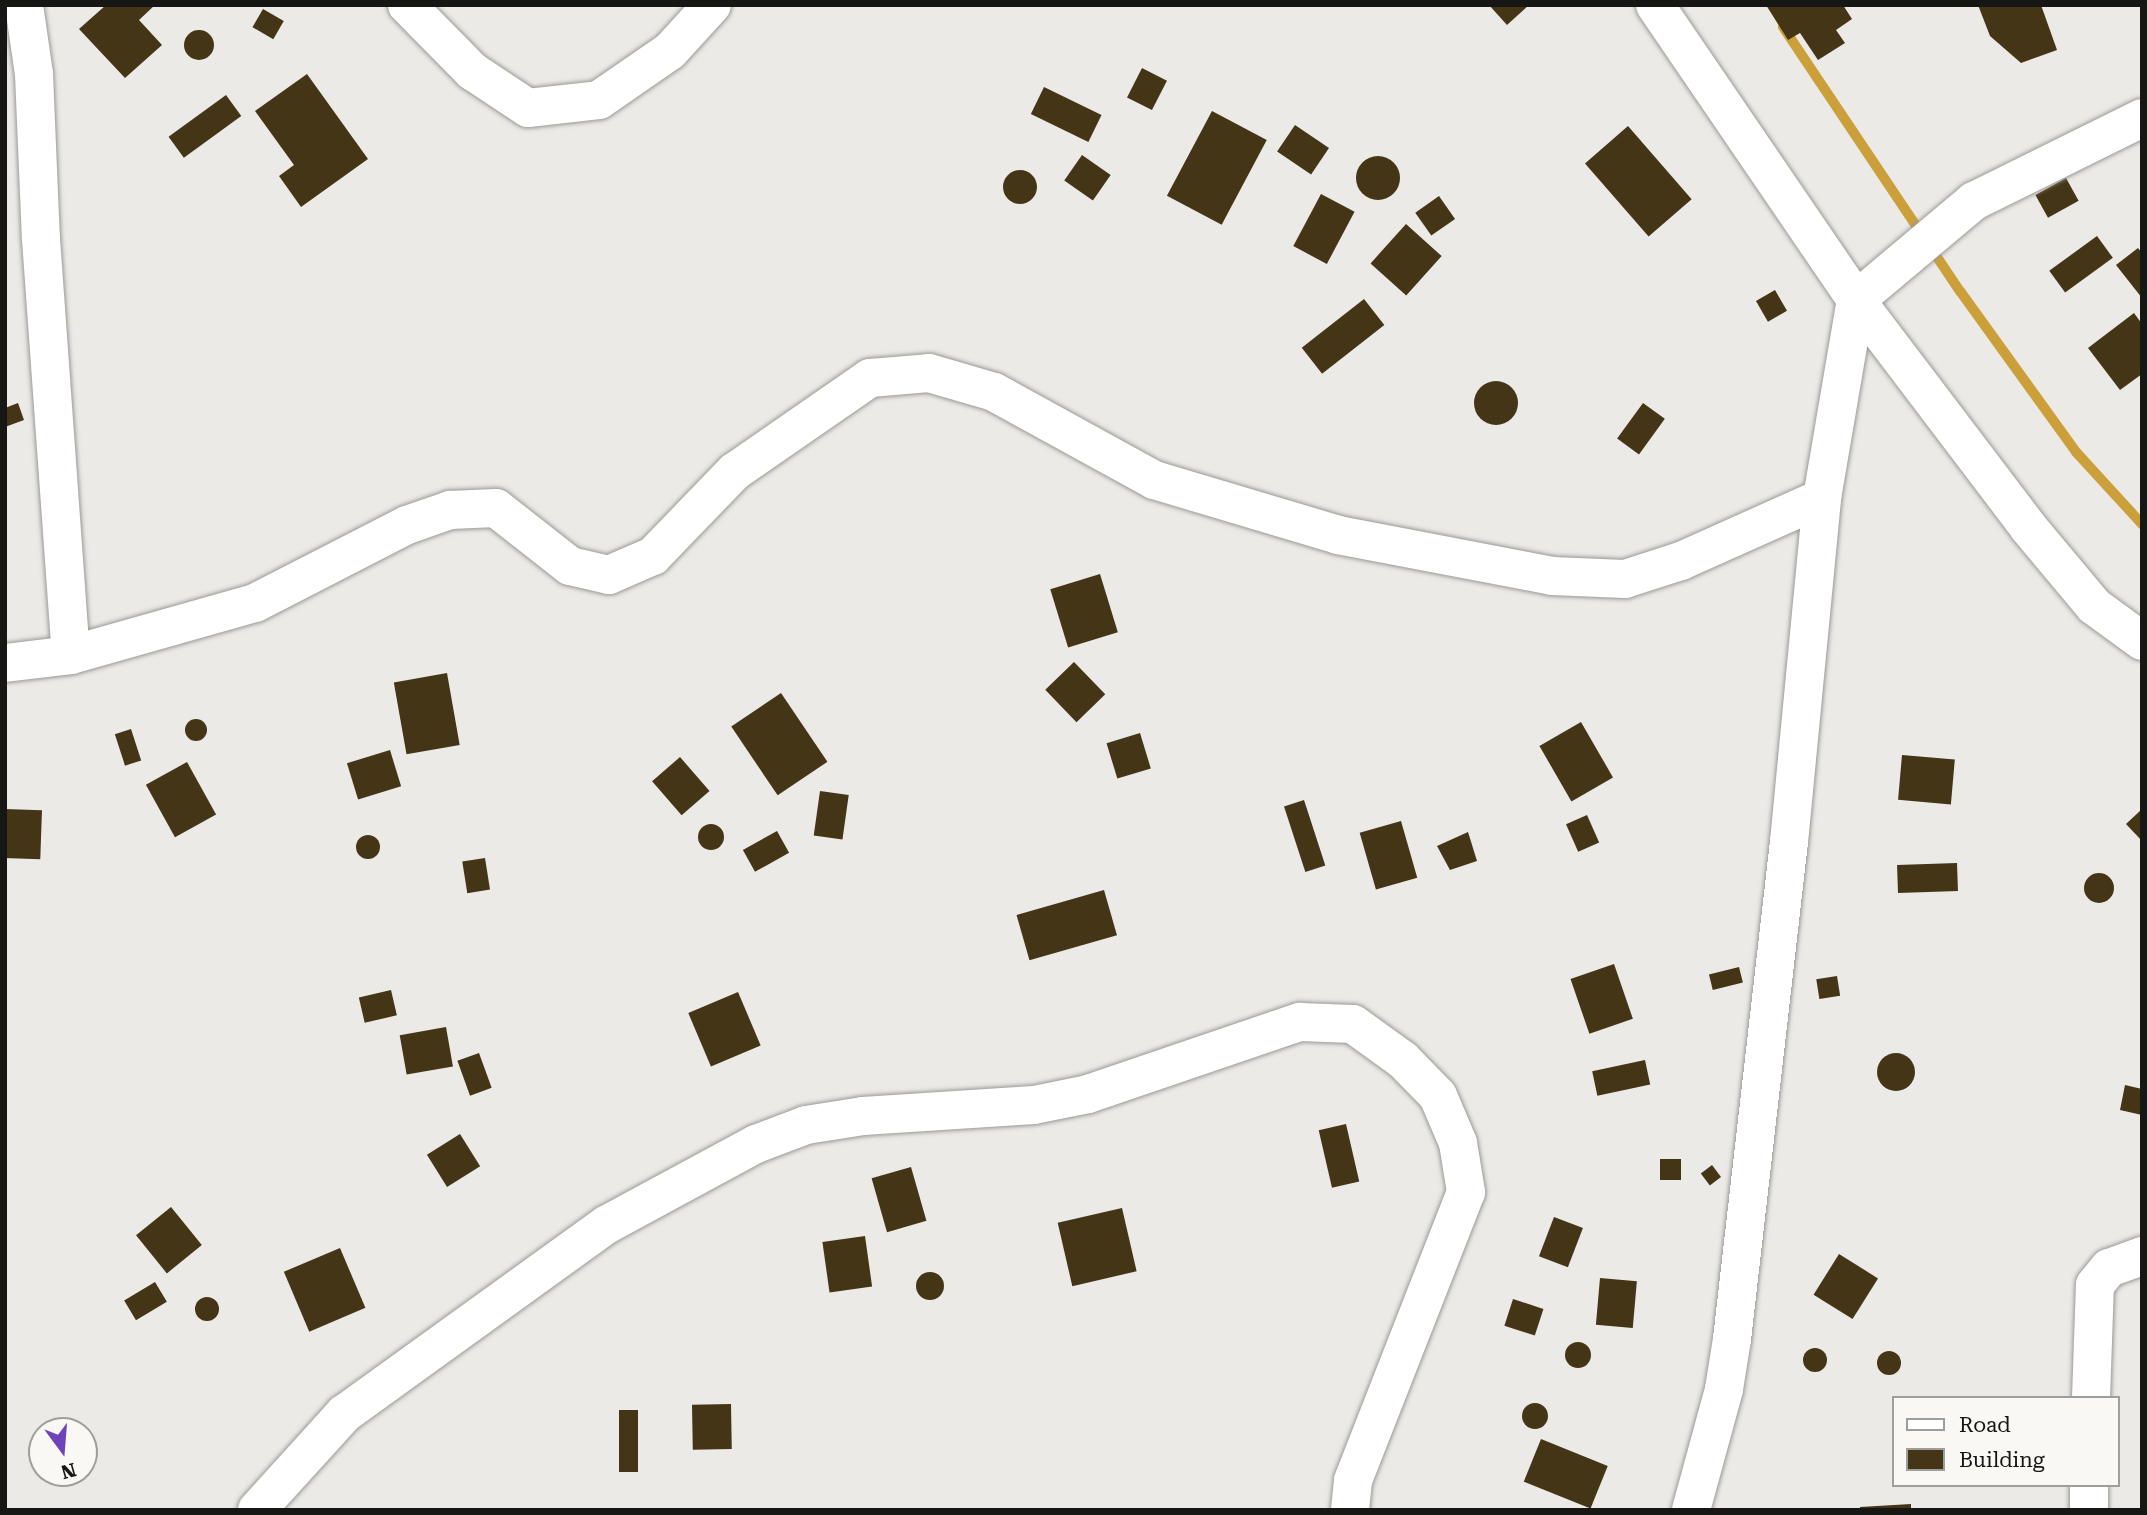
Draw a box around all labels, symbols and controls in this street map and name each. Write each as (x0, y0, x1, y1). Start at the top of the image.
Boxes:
legend (1892, 1396, 2119, 1487)
text: Road (1959, 1413, 2011, 1437)
north arrow (28, 1417, 98, 1487)
text: Building (1959, 1448, 2045, 1472)
text: N (58, 1458, 79, 1484)

